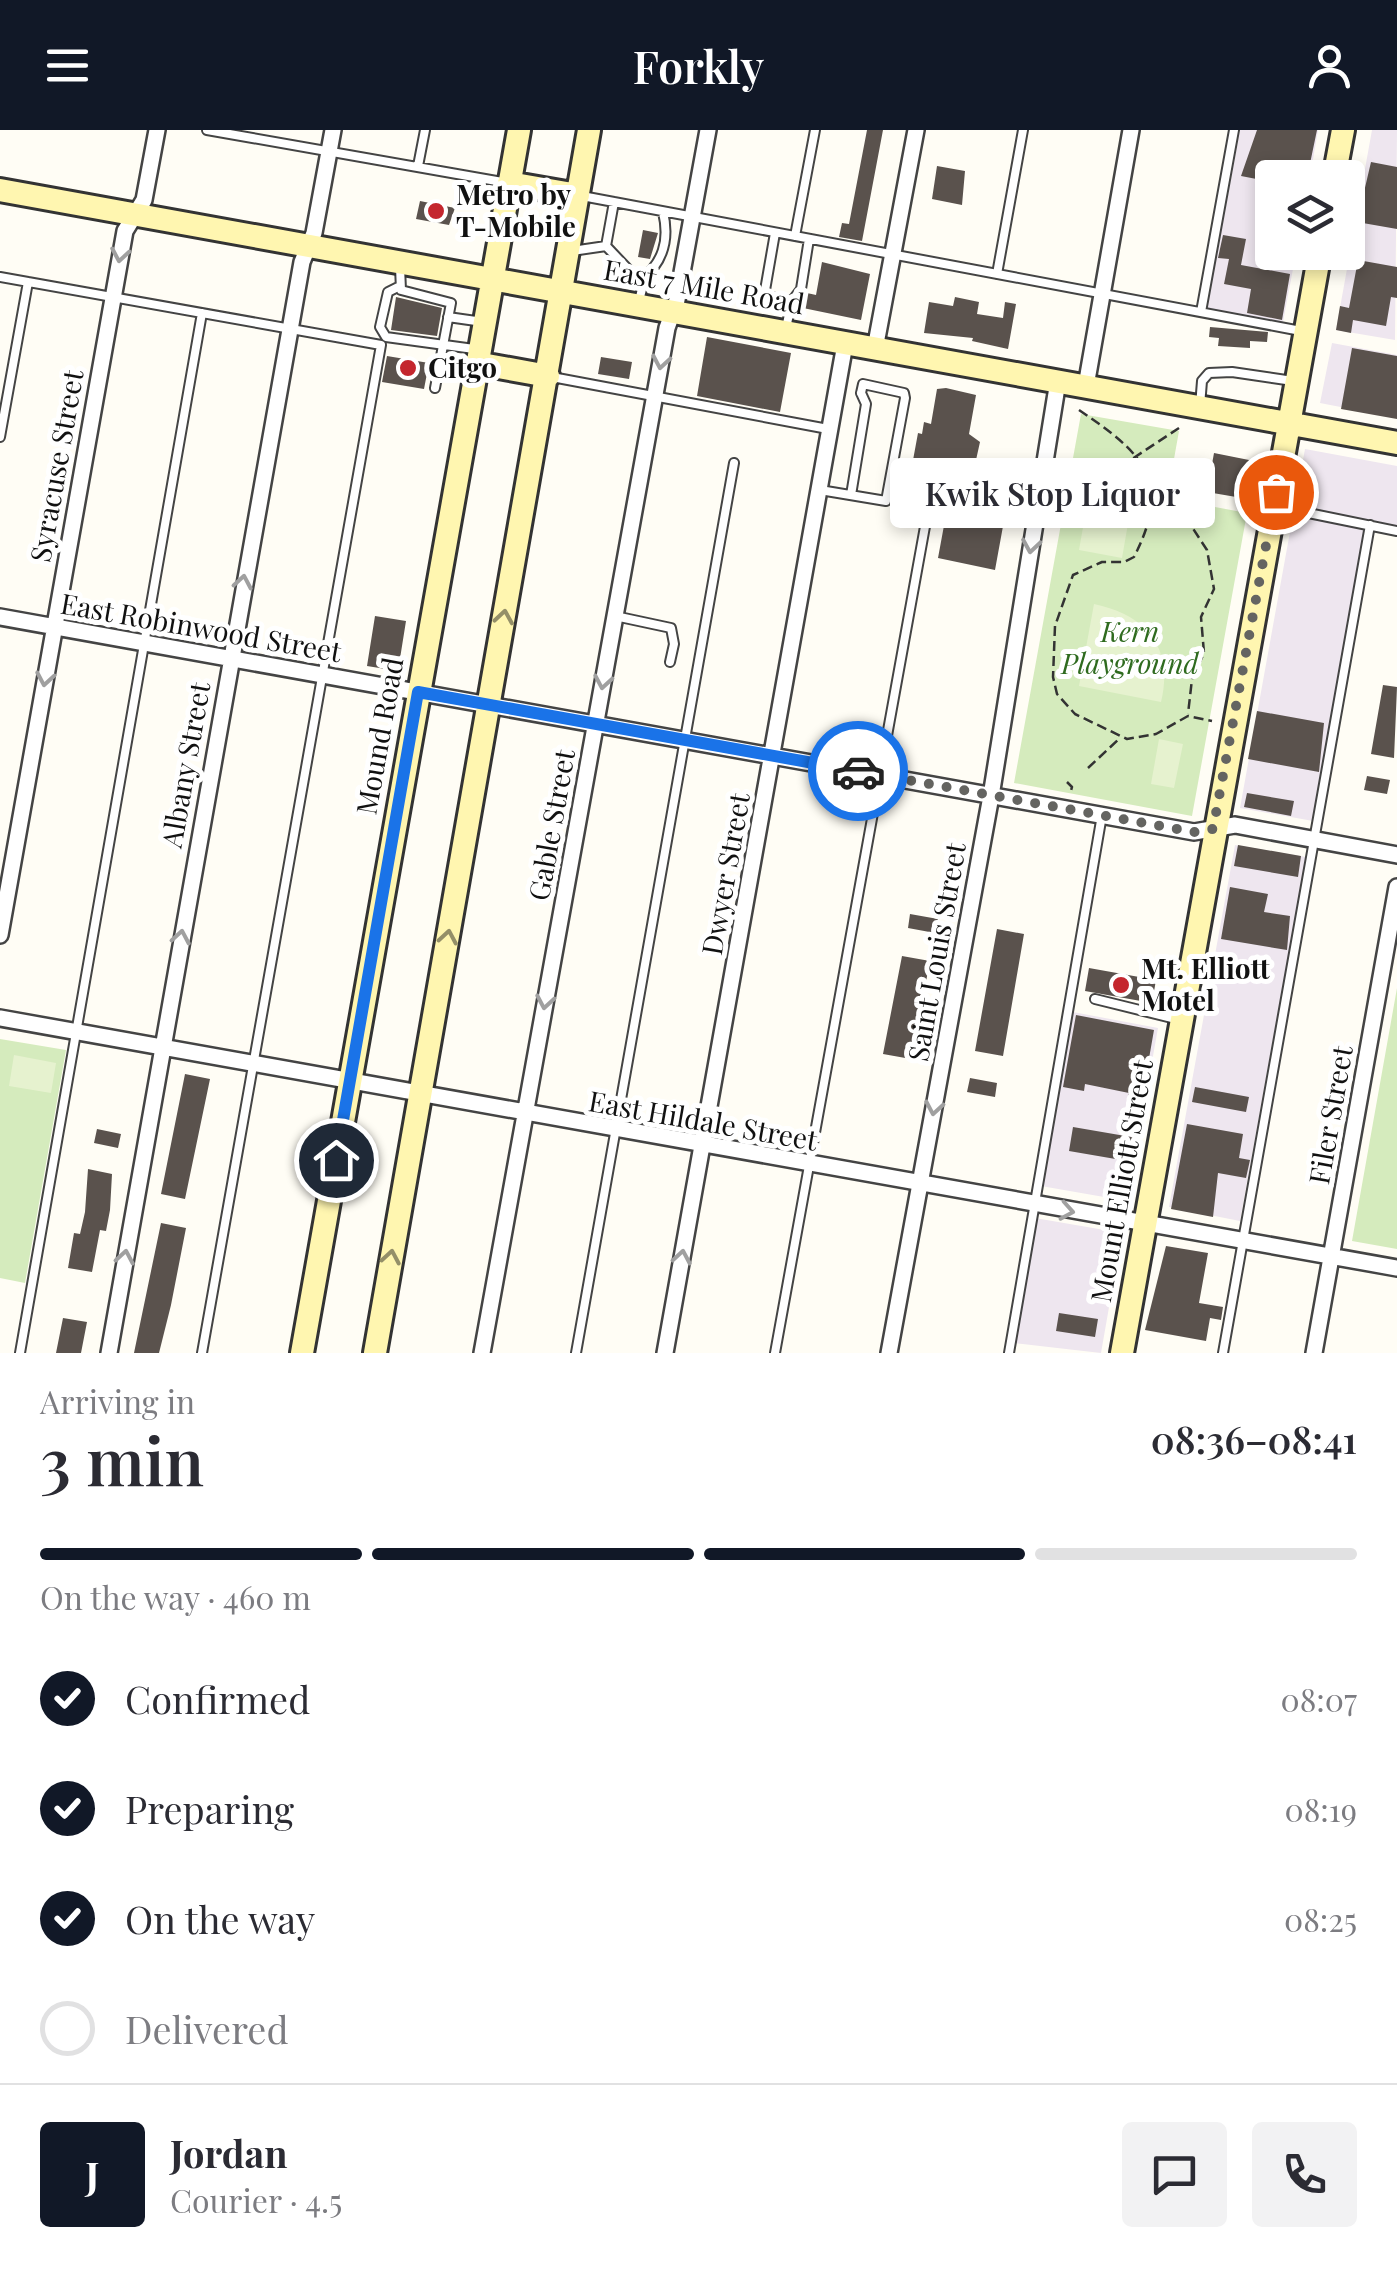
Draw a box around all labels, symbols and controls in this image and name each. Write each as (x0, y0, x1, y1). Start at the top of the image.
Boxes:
text: Forkly (633, 35, 764, 95)
icon: menu (40, 38, 95, 93)
icon: person (1302, 38, 1357, 93)
map controls (1255, 160, 1365, 270)
button: layers (1255, 160, 1365, 270)
place label: Metro by T-Mobile (456, 175, 576, 244)
marker: Metro by T-Mobile (425, 200, 447, 222)
one-way arrow (110, 247, 131, 263)
street label: East 7 Mile Road (601, 250, 807, 321)
place label: Citgo (428, 348, 497, 385)
one-way arrow (651, 354, 672, 371)
marker: Citgo (397, 357, 419, 379)
street label: Syracuse Street (20, 366, 91, 565)
pin (1234, 450, 1319, 535)
callout: Kwik Stop Liquor (891, 457, 1216, 527)
icon: bag (1249, 465, 1304, 520)
text: Kwik Stop Liquor (925, 471, 1180, 514)
one-way arrow (1021, 538, 1042, 555)
one-way arrow (232, 574, 253, 590)
street label: East Robinwood Street (58, 584, 346, 670)
one-way arrow (493, 608, 514, 625)
park label: Kern Playground (1060, 612, 1199, 681)
street label: Mound Road (346, 654, 411, 817)
one-way arrow (35, 670, 56, 687)
one-way arrow (593, 674, 614, 690)
street label: Albany Street (152, 678, 217, 851)
courier (808, 721, 908, 821)
icon: car (831, 744, 886, 799)
street label: Gable Street (519, 745, 582, 903)
street label: Dwyer Street (692, 789, 757, 958)
street label: Saint Louis Street (898, 838, 973, 1064)
one-way arrow (170, 929, 191, 945)
one-way arrow (437, 929, 458, 945)
place label: Mt. Elliott Motel (1141, 949, 1270, 1018)
marker: Mt. Elliott Motel (1110, 974, 1132, 996)
one-way arrow (535, 994, 556, 1010)
street label: Filer Street (1299, 1041, 1360, 1187)
street label: Mount Elliott Street (1081, 1056, 1160, 1305)
street label: East Hildale Street (586, 1081, 821, 1158)
one-way arrow (924, 1099, 945, 1116)
pin (294, 1118, 379, 1203)
icon: home (309, 1133, 364, 1188)
one-way arrow (1059, 1200, 1075, 1221)
one-way arrow (114, 1249, 135, 1265)
one-way arrow (380, 1249, 401, 1265)
one-way arrow (671, 1249, 692, 1265)
text: Arriving in (40, 1379, 195, 1422)
text: 08:36–08:41 (1151, 1413, 1357, 1464)
text: 3 min (40, 1416, 204, 1502)
text: On the way · 460 m (40, 1575, 311, 1618)
icon: check (40, 1671, 95, 1726)
text: Confirmed (125, 1673, 310, 1724)
text: 08:07 (1280, 1677, 1357, 1720)
icon: check (40, 1781, 95, 1836)
text: Preparing (125, 1783, 294, 1834)
text: 08:19 (1285, 1787, 1357, 1830)
icon: check (40, 1891, 95, 1946)
text: On the way (125, 1893, 315, 1944)
text: 08:25 (1284, 1897, 1357, 1940)
text: Delivered (125, 2003, 289, 2054)
button: chat (1122, 2122, 1227, 2227)
button: phone (1252, 2122, 1357, 2227)
text: Jordan (170, 2127, 288, 2178)
text: J (86, 2149, 99, 2200)
text: Courier · 4.5 (170, 2178, 342, 2221)

